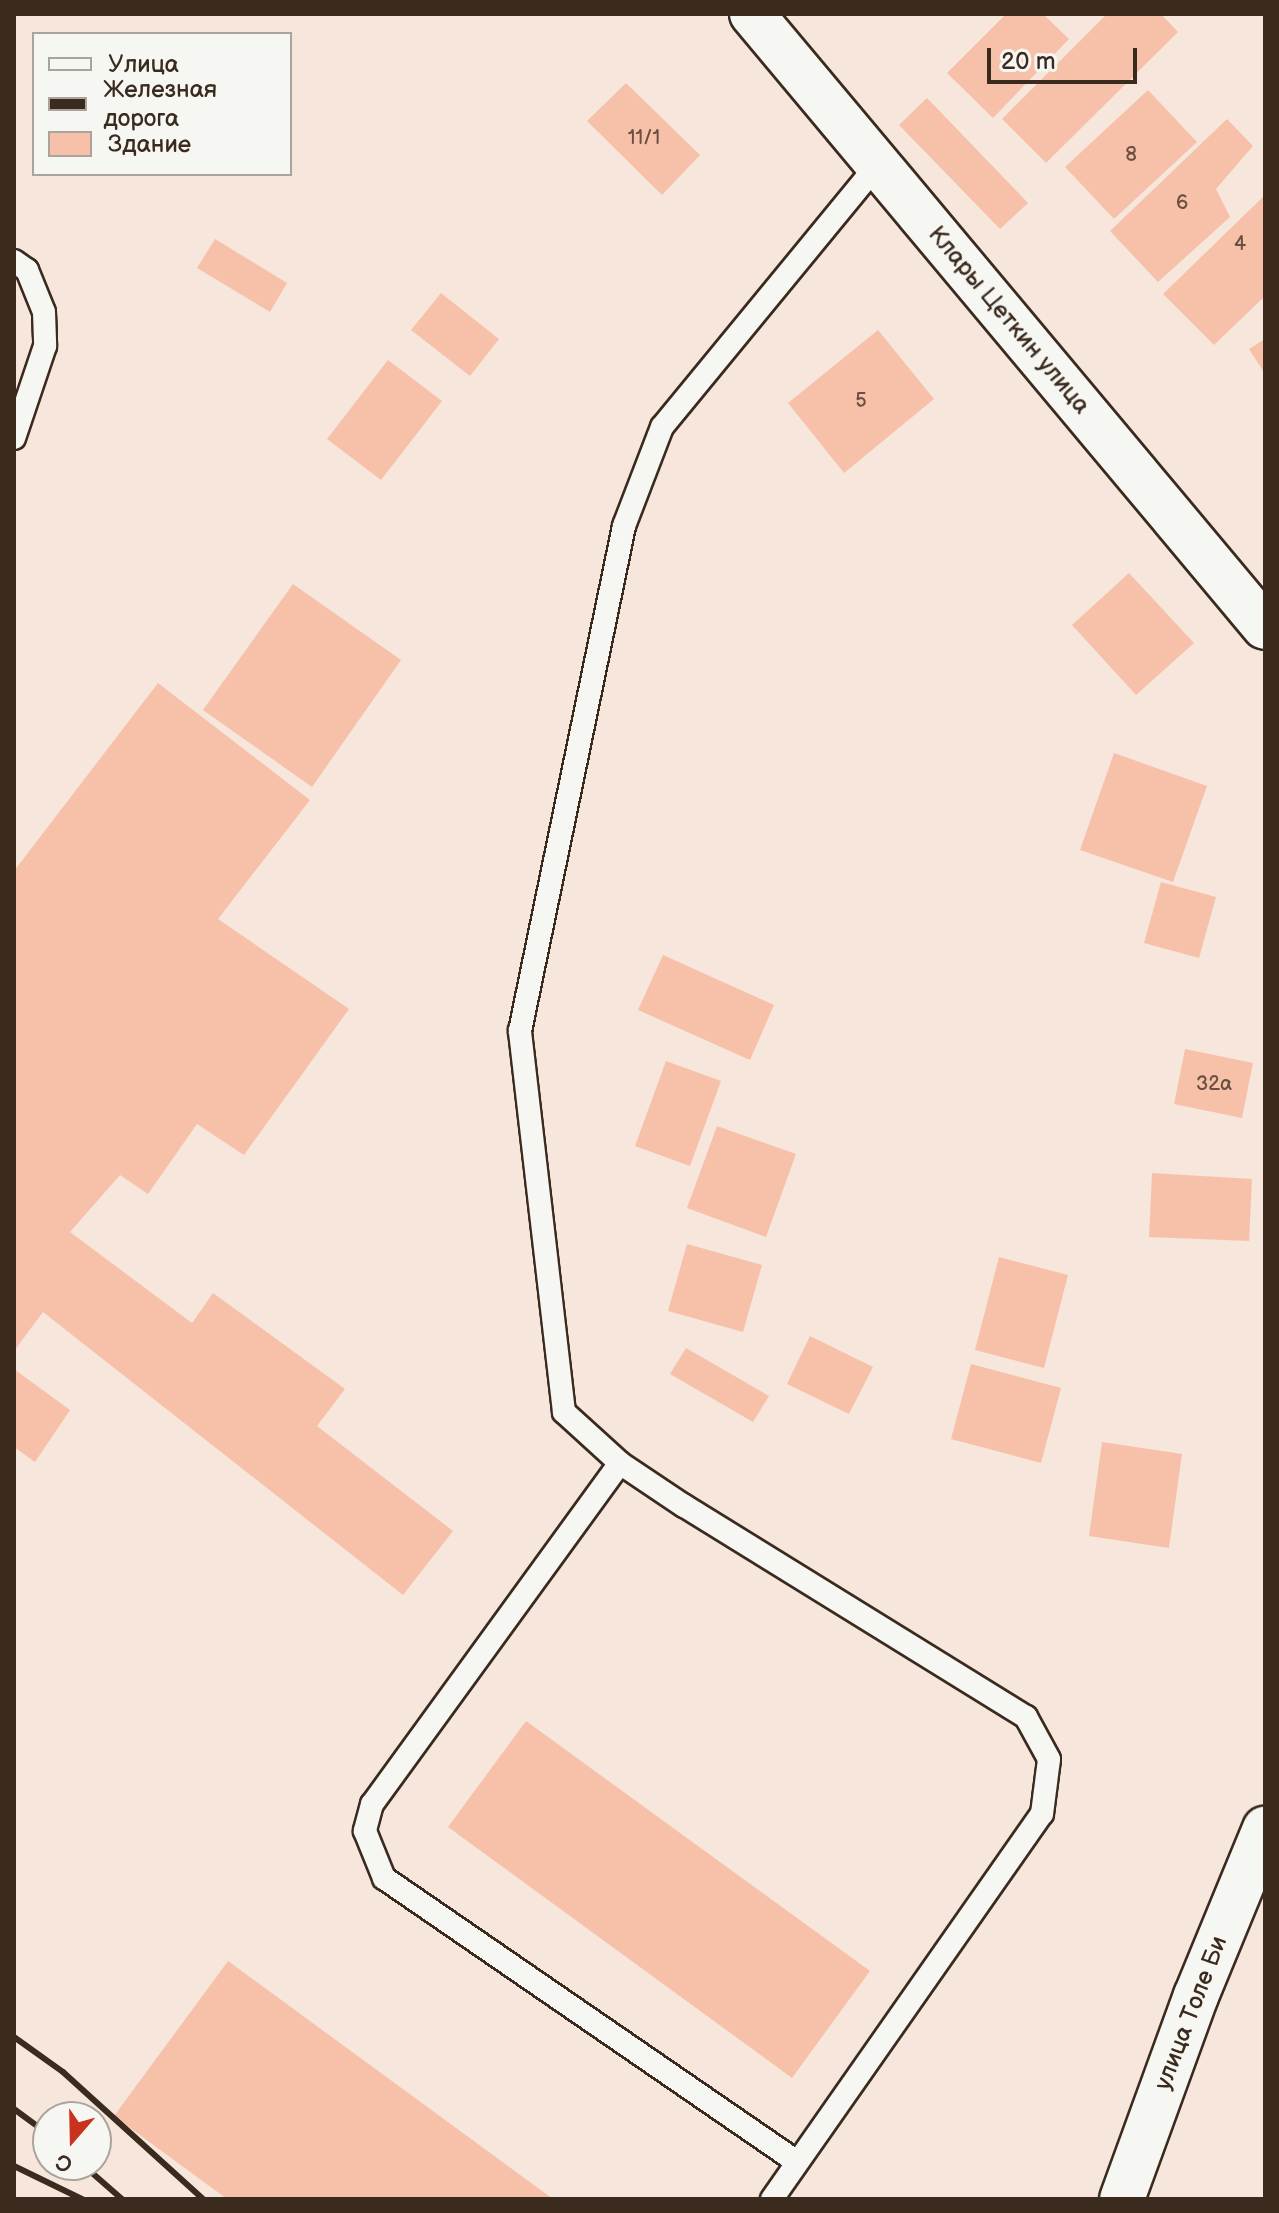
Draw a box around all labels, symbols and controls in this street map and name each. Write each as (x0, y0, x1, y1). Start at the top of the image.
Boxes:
legend (32, 32, 292, 176)
scale bar (991, 32, 1141, 82)
text: 20 m (1001, 47, 1056, 76)
text: Улица (108, 50, 179, 79)
text: Железная дорога (103, 75, 217, 133)
house number: 11/1 (628, 126, 660, 150)
text: Здание (108, 130, 191, 159)
house number: 8 (1125, 143, 1137, 167)
house number: 6 (1176, 191, 1188, 215)
street label: Клары Цеткин улица (922, 220, 1096, 420)
house number: 4 (1234, 232, 1246, 256)
house number: 5 (855, 389, 867, 413)
house number: 32а (1196, 1072, 1232, 1096)
street label: улица Толе Би (1148, 1932, 1234, 2094)
north arrow (32, 2101, 112, 2181)
text: С (53, 2147, 76, 2177)

